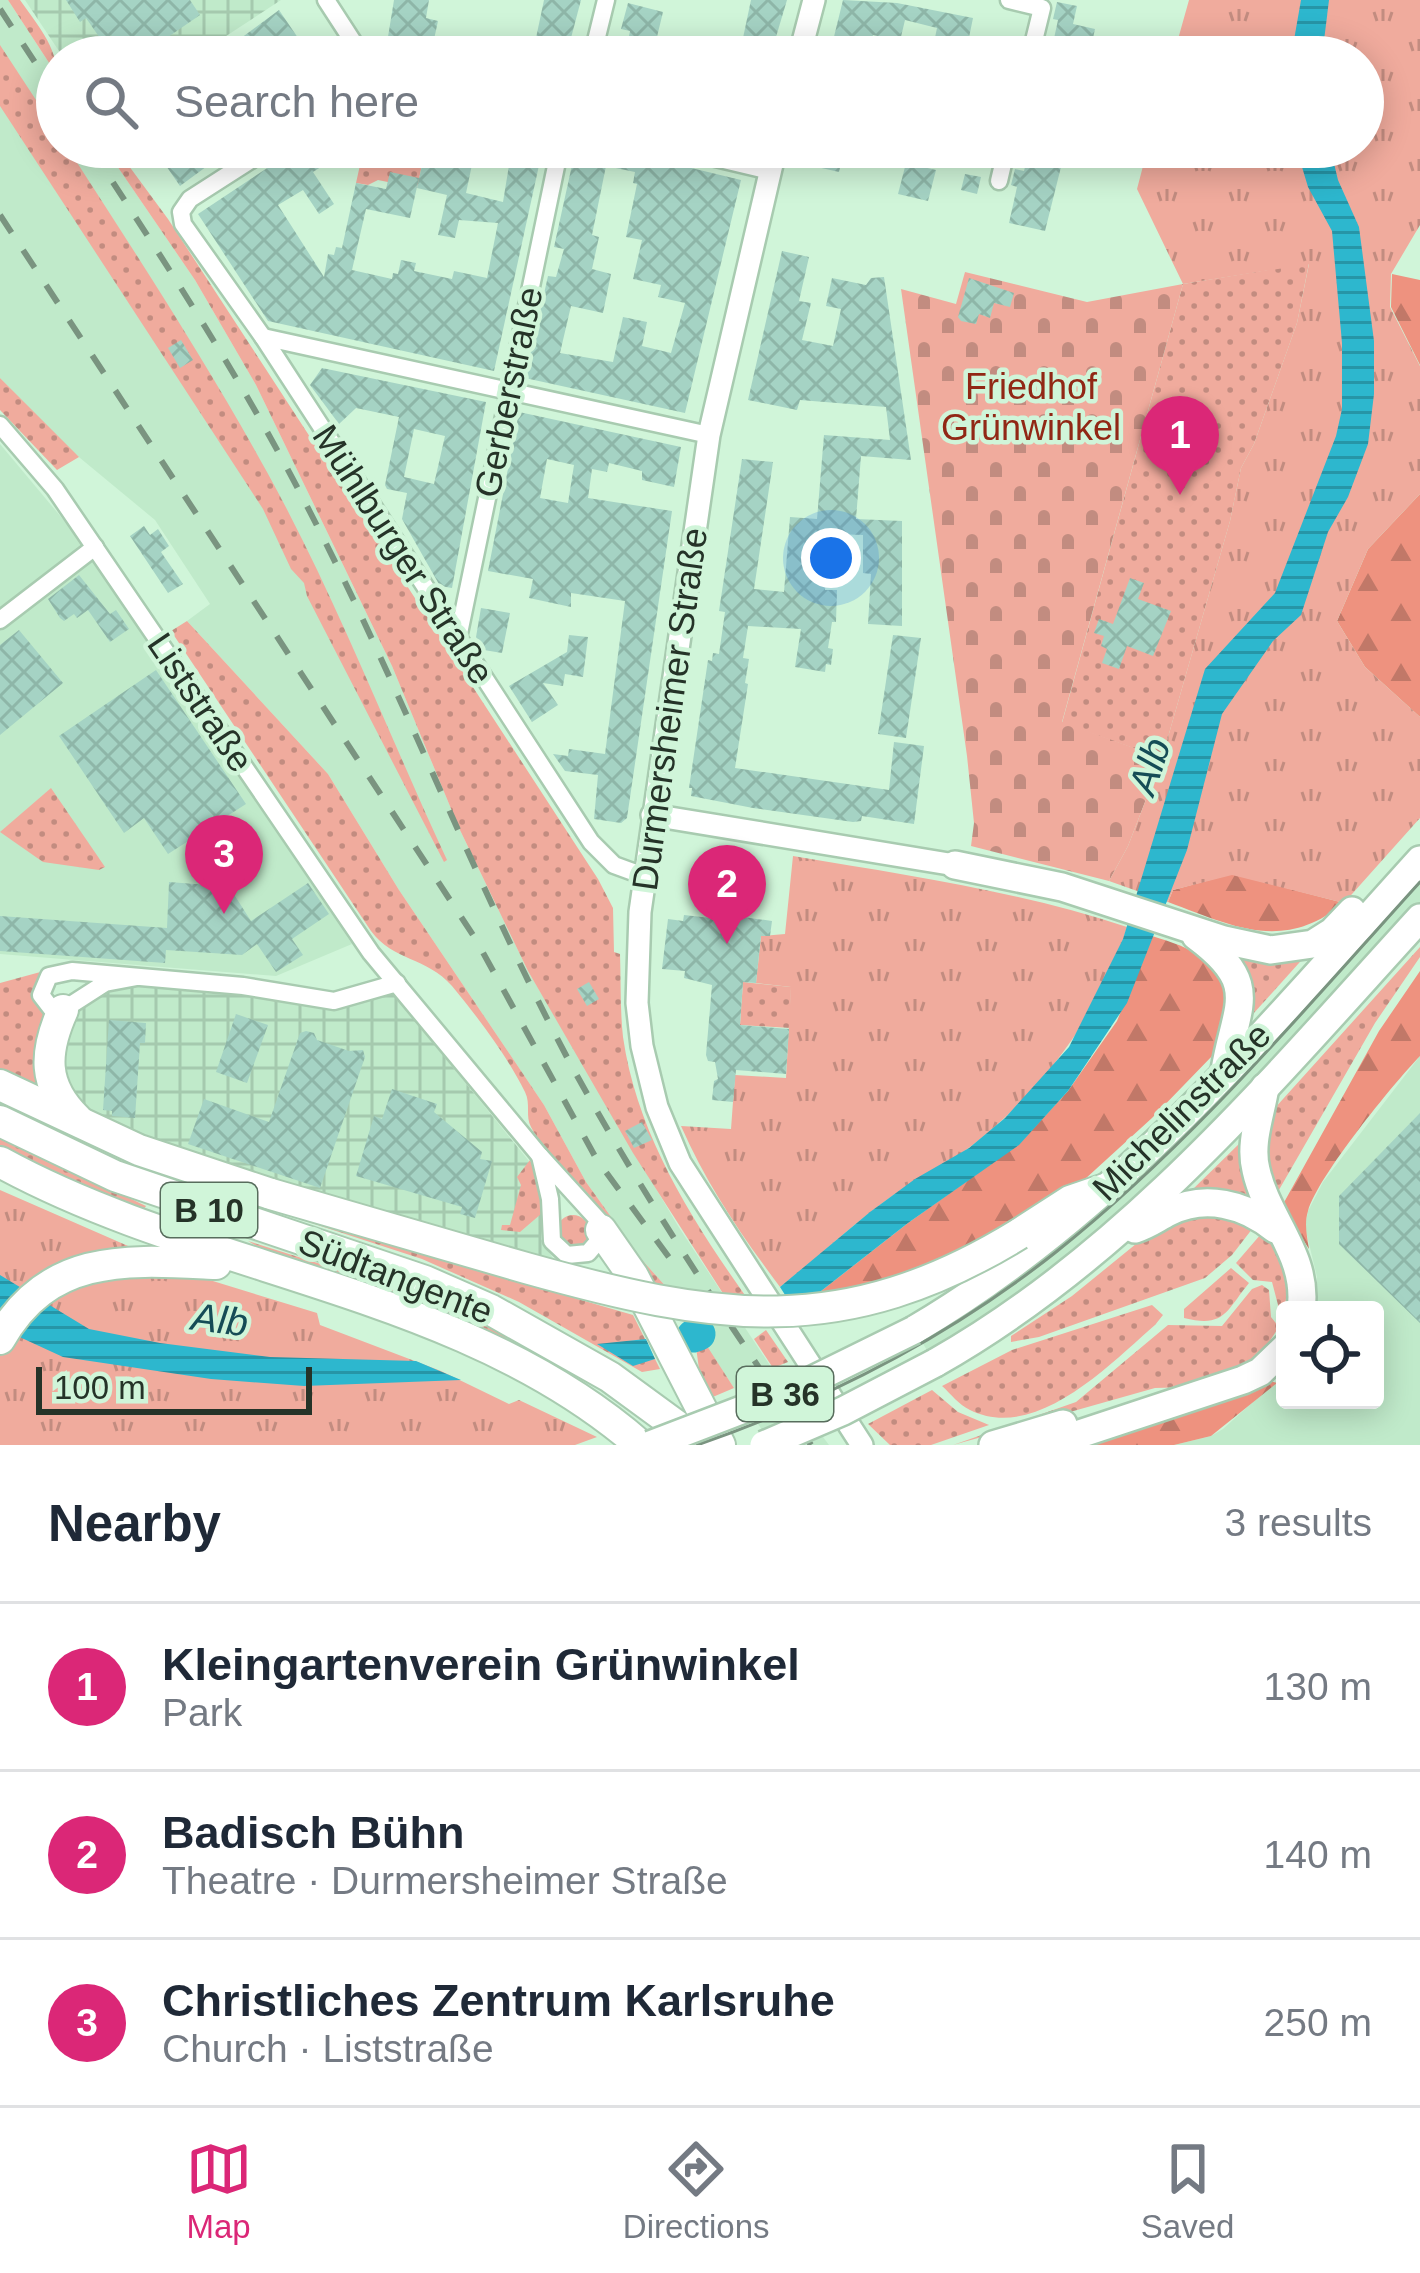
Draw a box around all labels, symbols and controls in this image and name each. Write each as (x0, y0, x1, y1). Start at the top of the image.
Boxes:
search box (36, 36, 1384, 168)
icon: search (78, 69, 144, 135)
text: Search here (174, 76, 419, 127)
street label: Gerberstraße (466, 283, 551, 501)
park label: Friedhof Grünwinkel (941, 366, 1121, 448)
pin: 1 (1141, 396, 1219, 495)
street label: Mühlburger Straße (305, 417, 503, 691)
street label: Durmersheimer Straße (624, 525, 715, 893)
your location (801, 528, 861, 588)
street label: Liststraße (139, 625, 262, 779)
water label: Alb (1120, 733, 1179, 802)
pin: 3 (185, 815, 263, 914)
pin: 2 (688, 845, 766, 944)
street label: Michelinstraße (1084, 1014, 1279, 1209)
road number: B 10 (161, 1183, 257, 1237)
street label: Südtangente (293, 1221, 498, 1332)
water label: Alb (187, 1294, 251, 1344)
map controls (1276, 1301, 1384, 1409)
button: locate (1276, 1301, 1384, 1409)
scale bar (36, 1361, 312, 1414)
road number: B 36 (737, 1367, 833, 1421)
text: 100 m (54, 1369, 146, 1406)
text: Nearby (48, 1495, 221, 1552)
text: 3 results (1225, 1501, 1372, 1544)
text: Kleingartenverein Grünwinkel (162, 1639, 800, 1690)
text: 1 (76, 1665, 98, 1708)
text: 130 m (1264, 1665, 1372, 1708)
text: Park (162, 1691, 242, 1734)
text: Badisch Bühn (162, 1807, 465, 1858)
text: 2 (76, 1833, 98, 1876)
text: 140 m (1264, 1833, 1372, 1876)
text: Theatre · Durmersheimer Straße (162, 1859, 728, 1902)
text: Christliches Zentrum Karlsruhe (162, 1975, 835, 2026)
text: 3 (76, 2001, 98, 2044)
text: 250 m (1264, 2001, 1372, 2044)
text: Church · Liststraße (162, 2027, 494, 2070)
tab: Map (186, 2136, 252, 2246)
tab: Directions (623, 2136, 770, 2246)
tab: Saved (1141, 2136, 1234, 2246)

